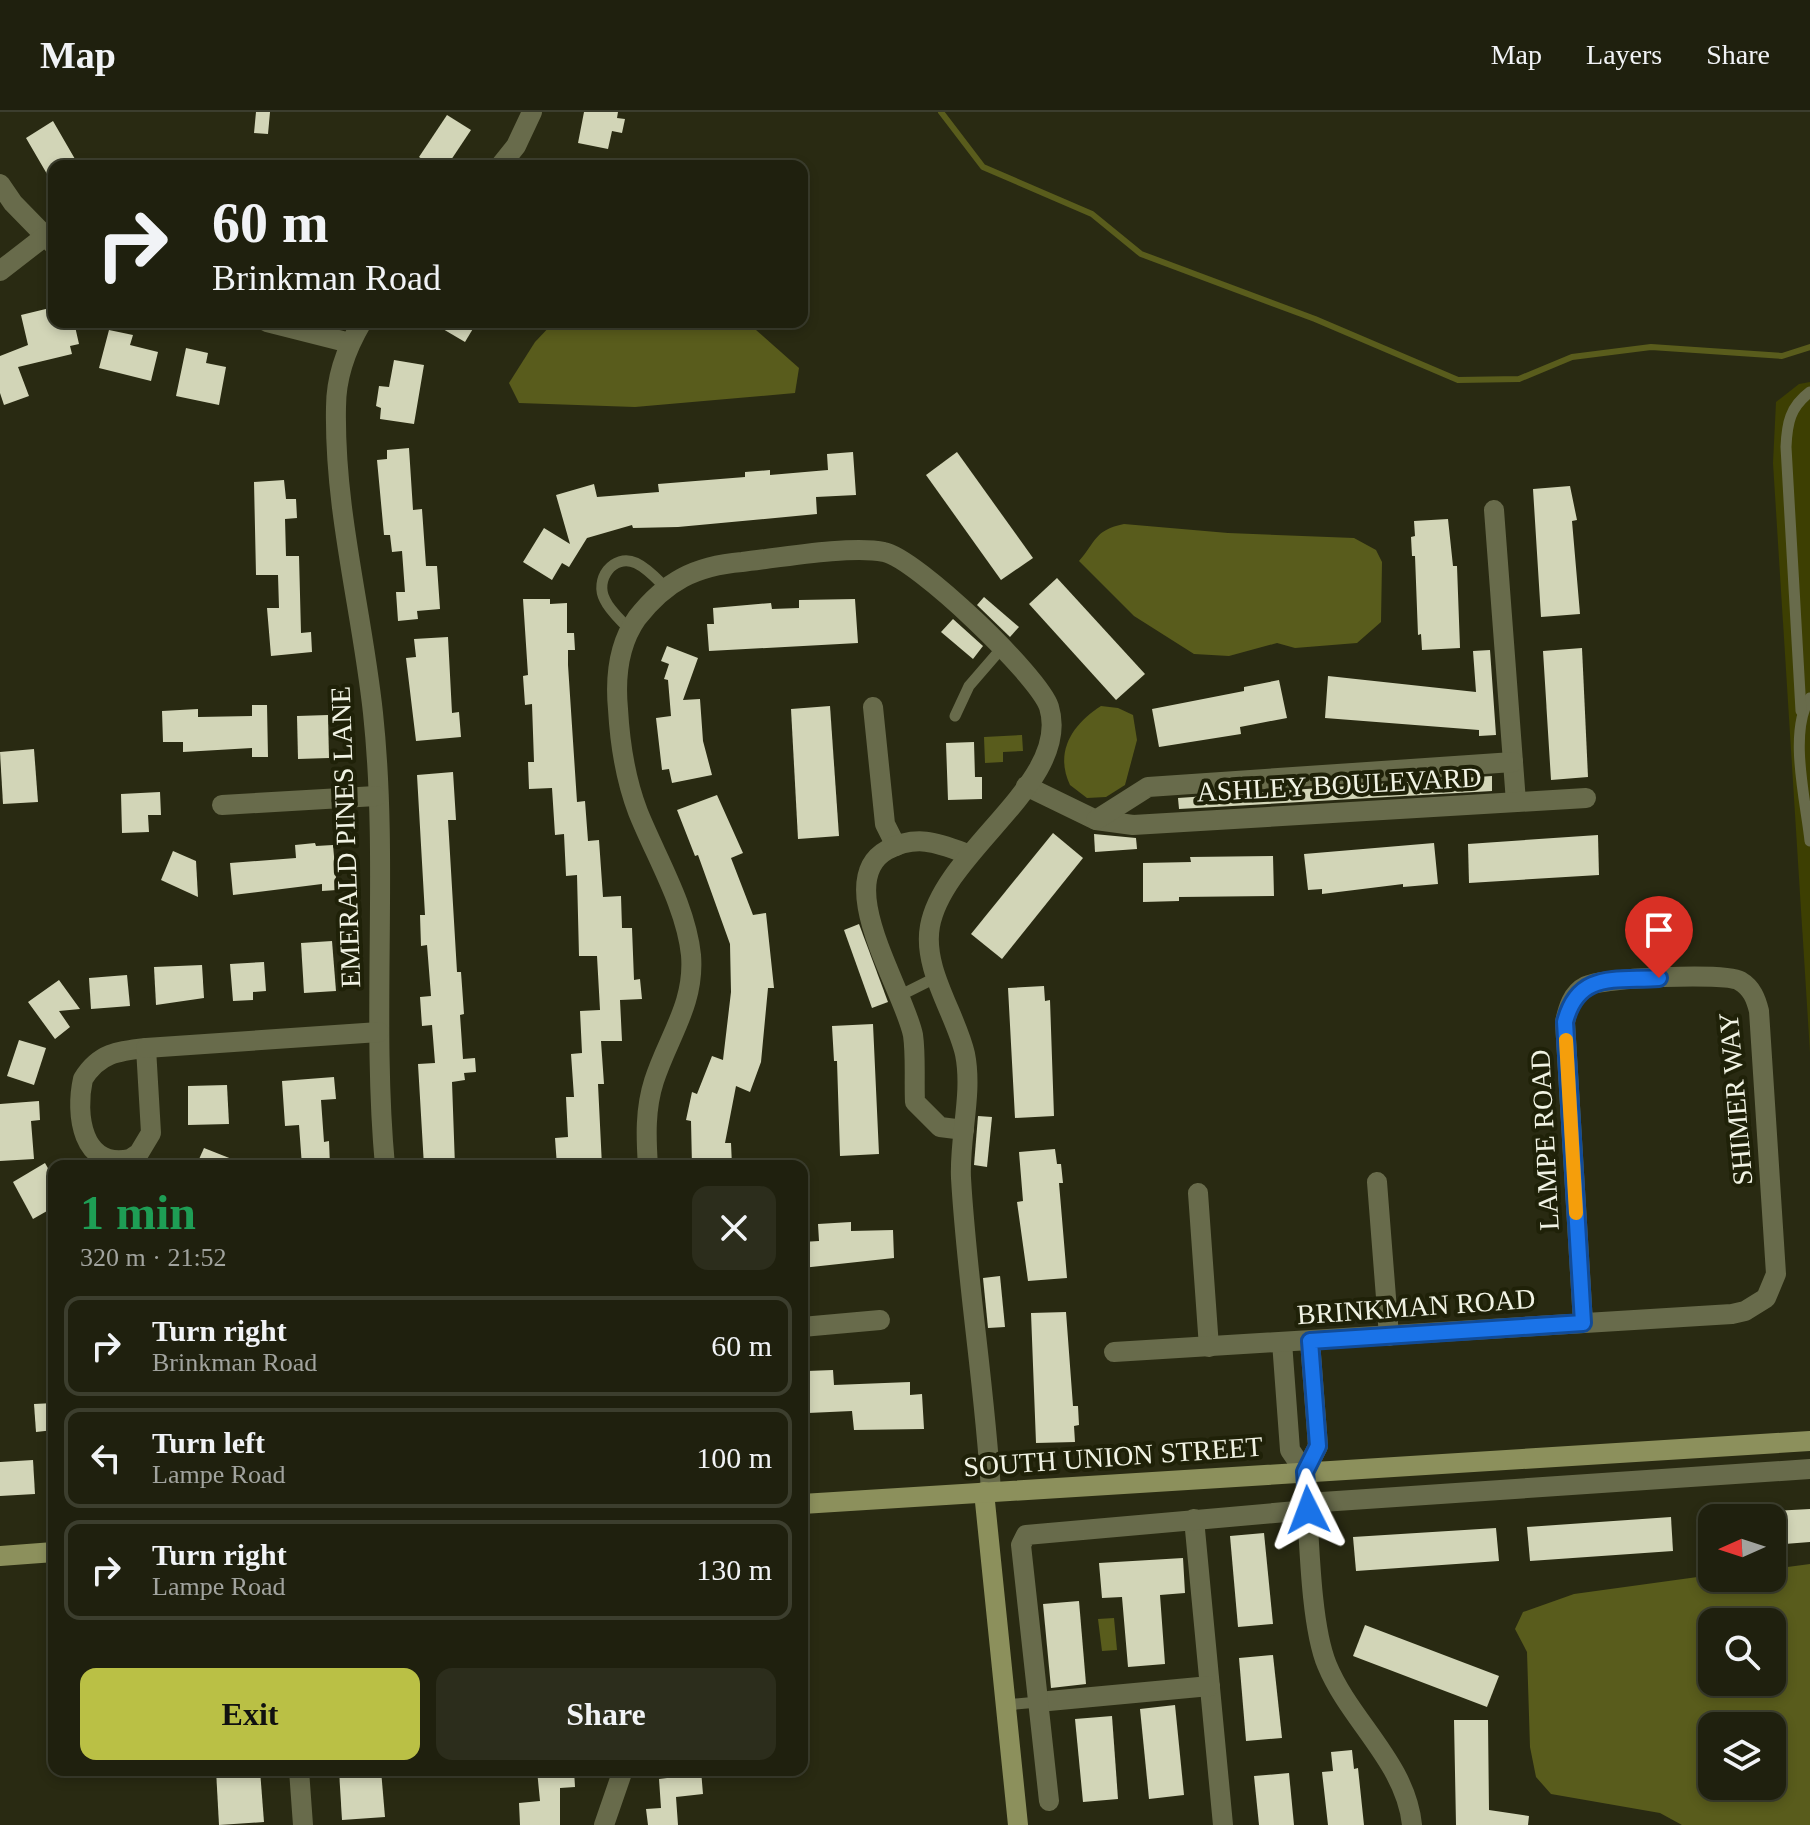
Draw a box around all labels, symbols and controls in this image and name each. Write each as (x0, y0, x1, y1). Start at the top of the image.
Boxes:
text: Map (40, 34, 116, 76)
text: Map (1491, 39, 1542, 70)
text: Layers (1586, 39, 1662, 70)
text: Share (1706, 39, 1770, 70)
icon: right (80, 192, 184, 296)
text: 60 m (212, 192, 329, 254)
text: Brinkman Road (212, 258, 441, 298)
street label: EMERALD PINES LANE (325, 686, 366, 988)
street label: ASHLEY BOULEVARD (1196, 762, 1482, 807)
pin (1625, 896, 1693, 978)
icon: arrive (1637, 908, 1681, 952)
street label: SHIMER WAY (1712, 1011, 1758, 1187)
street label: LAMPE ROAD (1524, 1049, 1565, 1231)
text: 1 min (80, 1186, 196, 1239)
button: close (692, 1186, 776, 1270)
text: 320 m · 21:52 (80, 1243, 227, 1272)
street label: BRINKMAN ROAD (1296, 1283, 1536, 1330)
text: Turn right (152, 1314, 287, 1347)
icon: right (84, 1324, 128, 1368)
text: 60 m (711, 1329, 772, 1362)
text: Brinkman Road (152, 1348, 317, 1377)
text: Turn left (152, 1426, 265, 1459)
street label: SOUTH UNION STREET (962, 1431, 1264, 1482)
icon: left (84, 1436, 128, 1480)
text: 100 m (696, 1441, 772, 1474)
text: Lampe Road (152, 1460, 286, 1489)
position arrow (1266, 1468, 1350, 1552)
north arrow (1698, 1504, 1786, 1592)
map controls (1698, 1504, 1786, 1800)
text: Turn right (152, 1538, 287, 1571)
icon: right (84, 1548, 128, 1592)
text: 130 m (696, 1553, 772, 1586)
text: Lampe Road (152, 1572, 286, 1601)
button: search (1698, 1608, 1786, 1696)
button: Exit (80, 1668, 420, 1760)
button: Share (436, 1668, 776, 1760)
button: layers (1698, 1712, 1786, 1800)

